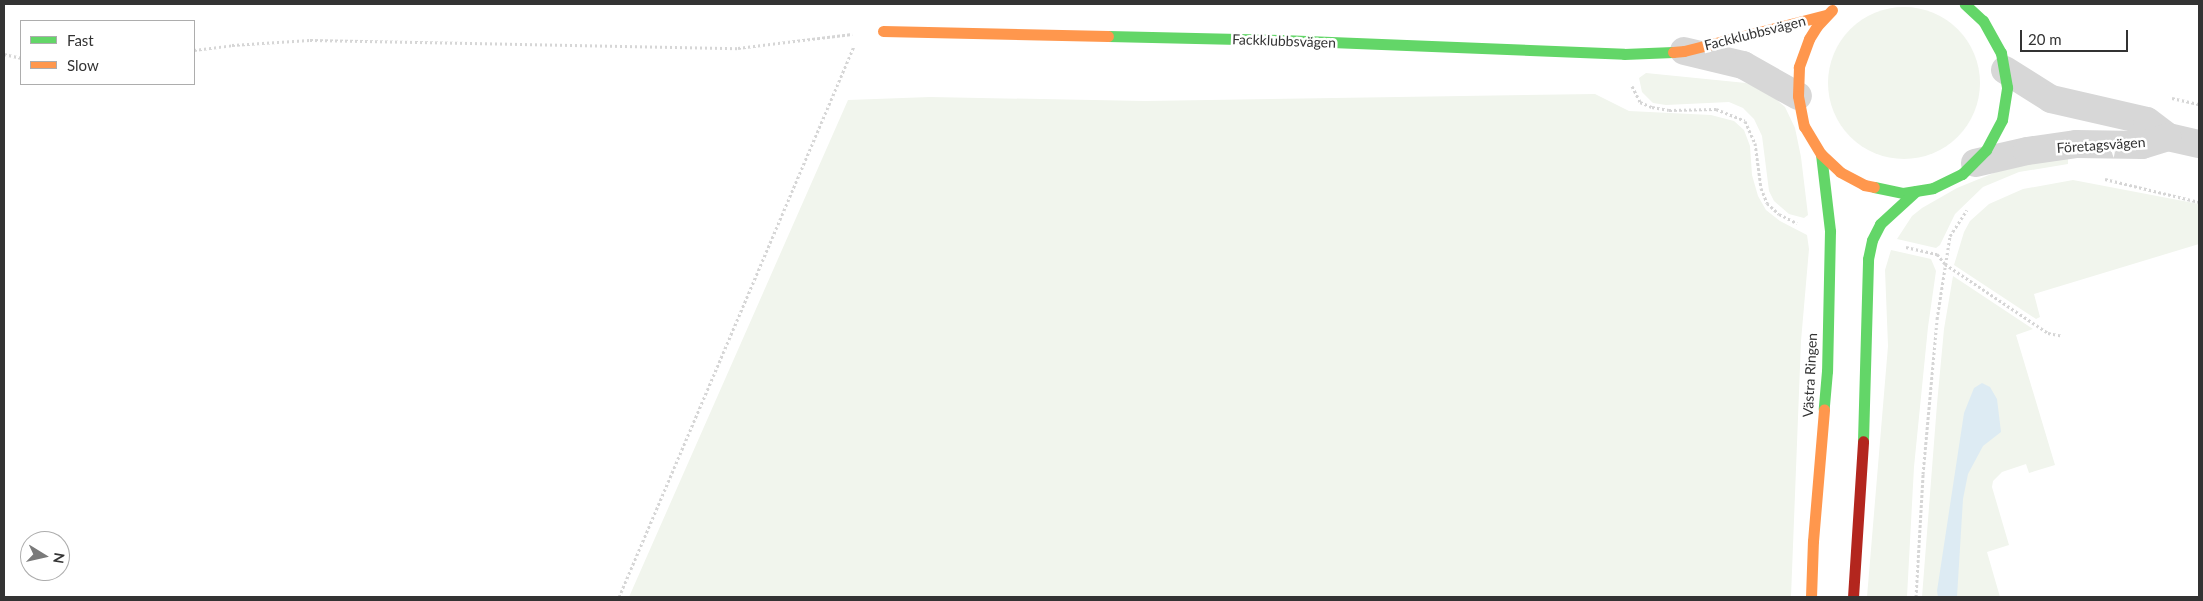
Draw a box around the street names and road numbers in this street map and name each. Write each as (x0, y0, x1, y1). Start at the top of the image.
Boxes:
street label: Fackklubbsvägen (1703, 12, 1807, 54)
street label: Fackklubbsvägen (1232, 31, 1336, 51)
street label: Företagsvägen (2056, 134, 2146, 156)
street label: Västra Ringen (1799, 332, 1821, 418)

